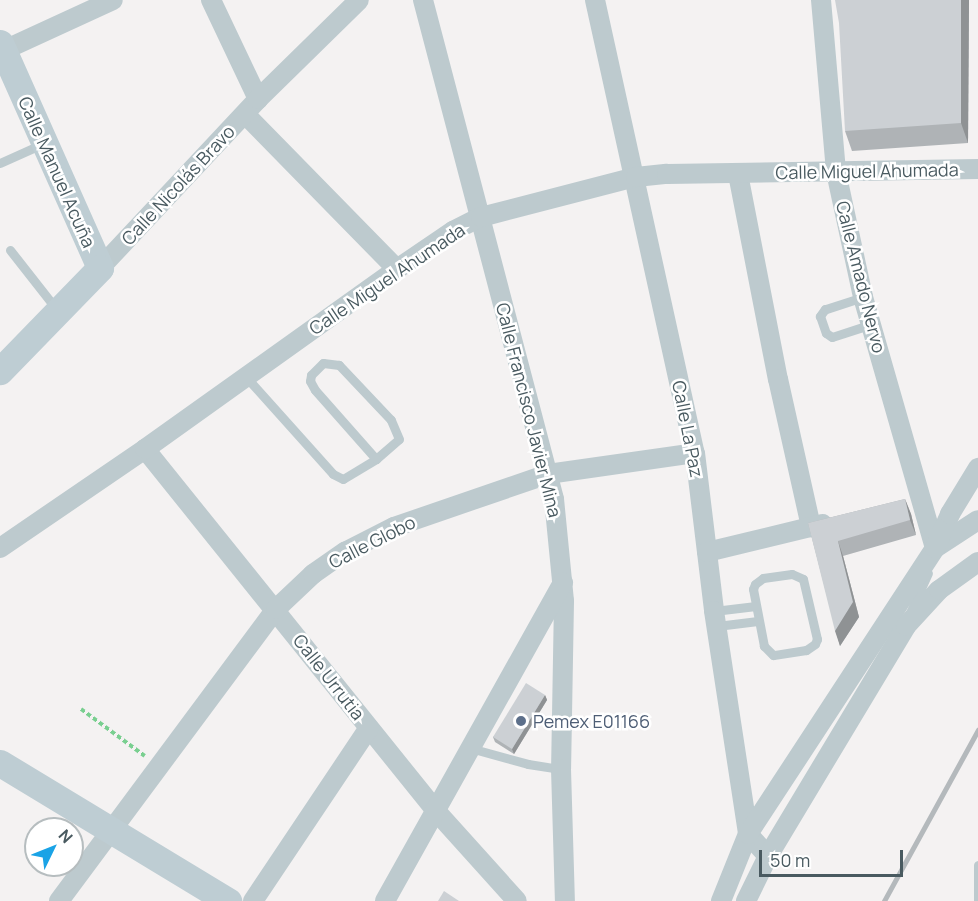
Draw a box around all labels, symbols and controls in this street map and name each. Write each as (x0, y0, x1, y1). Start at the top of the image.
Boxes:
street label: Calle Manuel Acuña (14, 93, 100, 251)
street label: Calle Nicolás Bravo (117, 121, 239, 249)
street label: Calle Miguel Ahumada (775, 159, 959, 183)
street label: Calle Amado Nervo (832, 199, 890, 355)
street label: Calle Miguel Ahumada (305, 219, 469, 339)
street label: Calle Francisco Javier Mina (492, 300, 566, 520)
street label: Calle La Paz (668, 379, 708, 479)
street label: Calle Globo (325, 511, 419, 573)
street label: Calle Urrutia (289, 630, 369, 724)
place label: Pemex E01166 (533, 710, 650, 732)
marker: Pemex E01166 (514, 714, 528, 728)
north arrow (24, 817, 84, 877)
text: N (54, 824, 78, 848)
scale bar (762, 838, 906, 876)
text: 50 m (770, 848, 810, 872)

